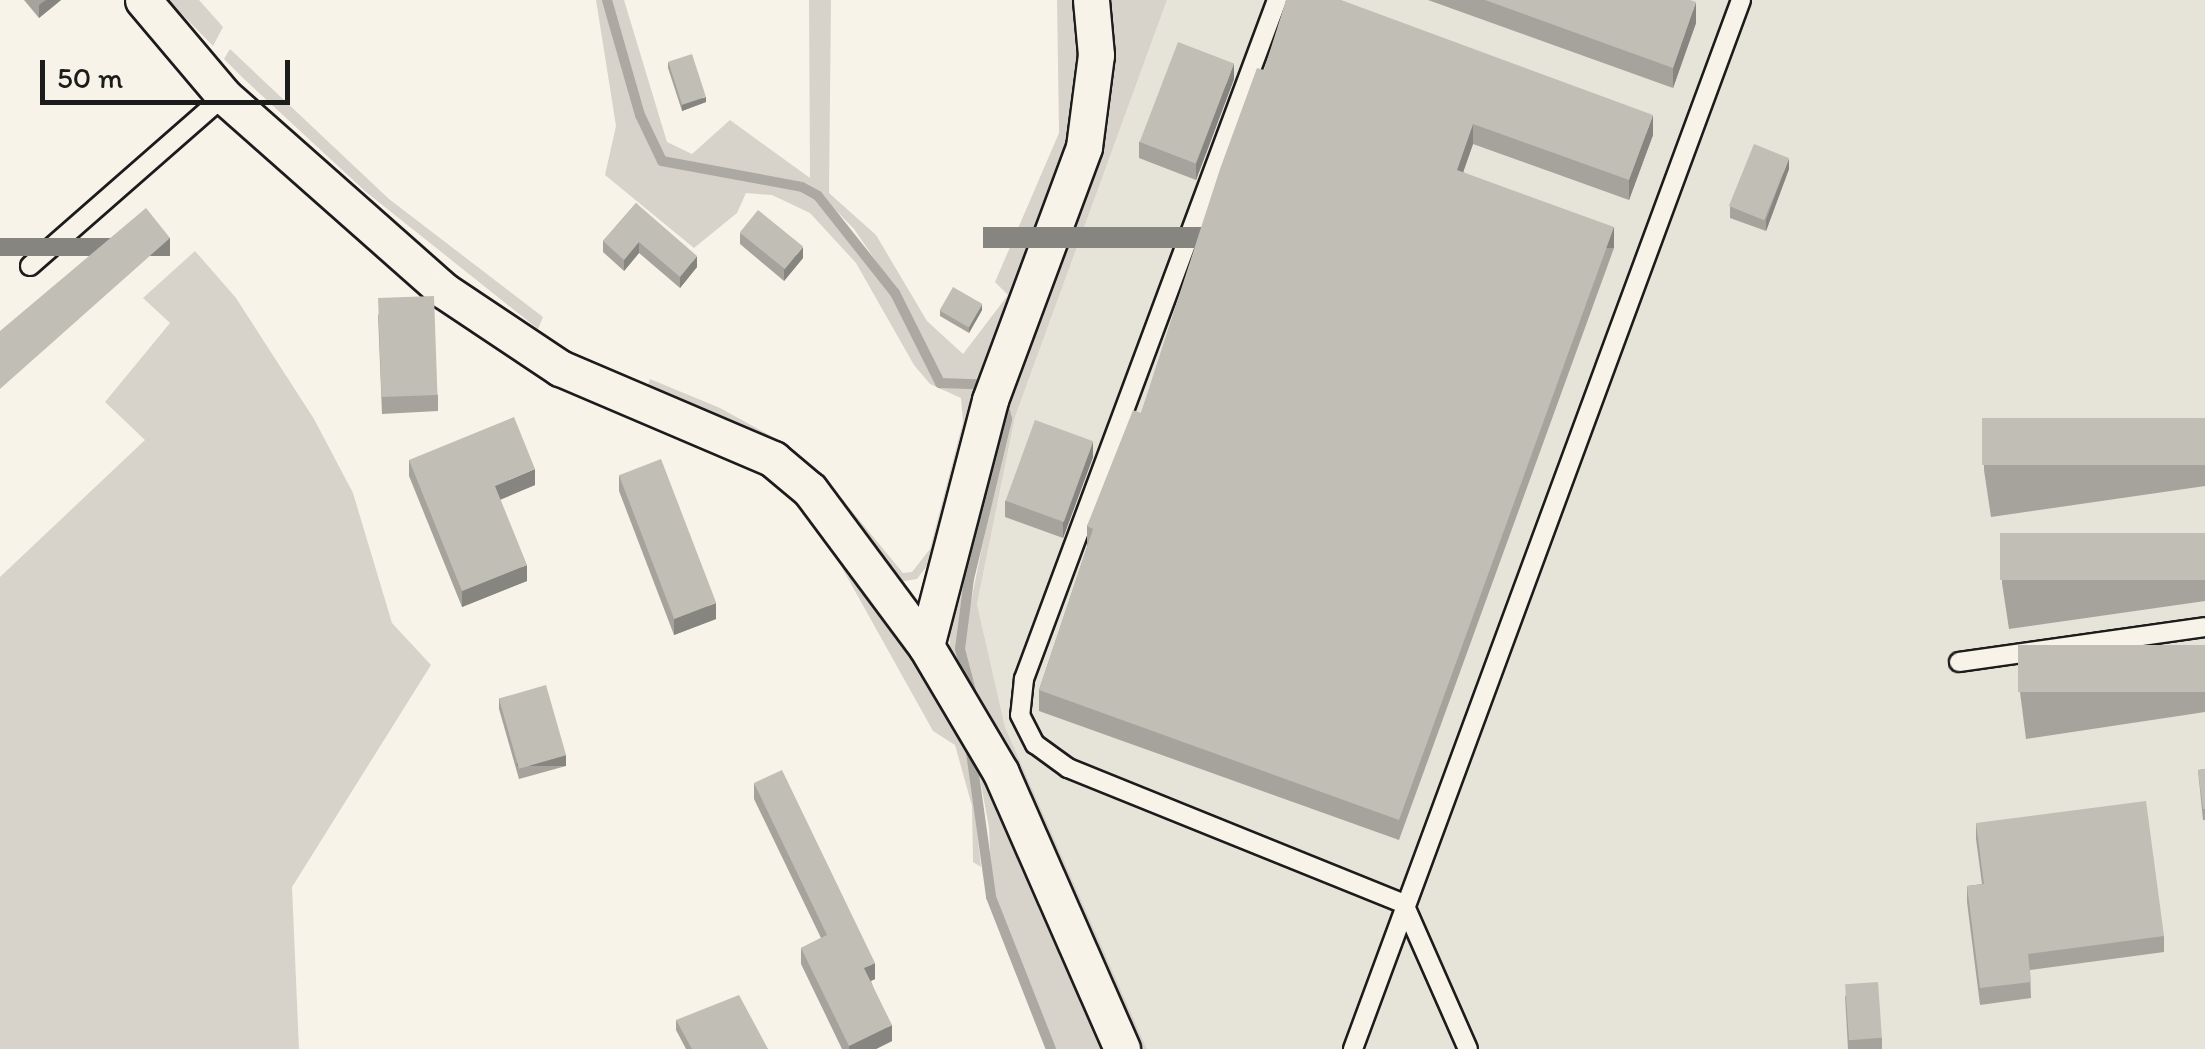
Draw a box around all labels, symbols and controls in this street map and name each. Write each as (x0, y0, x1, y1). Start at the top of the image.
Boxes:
scale bar (45, 40, 295, 102)
text: 50 m (57, 59, 123, 96)

